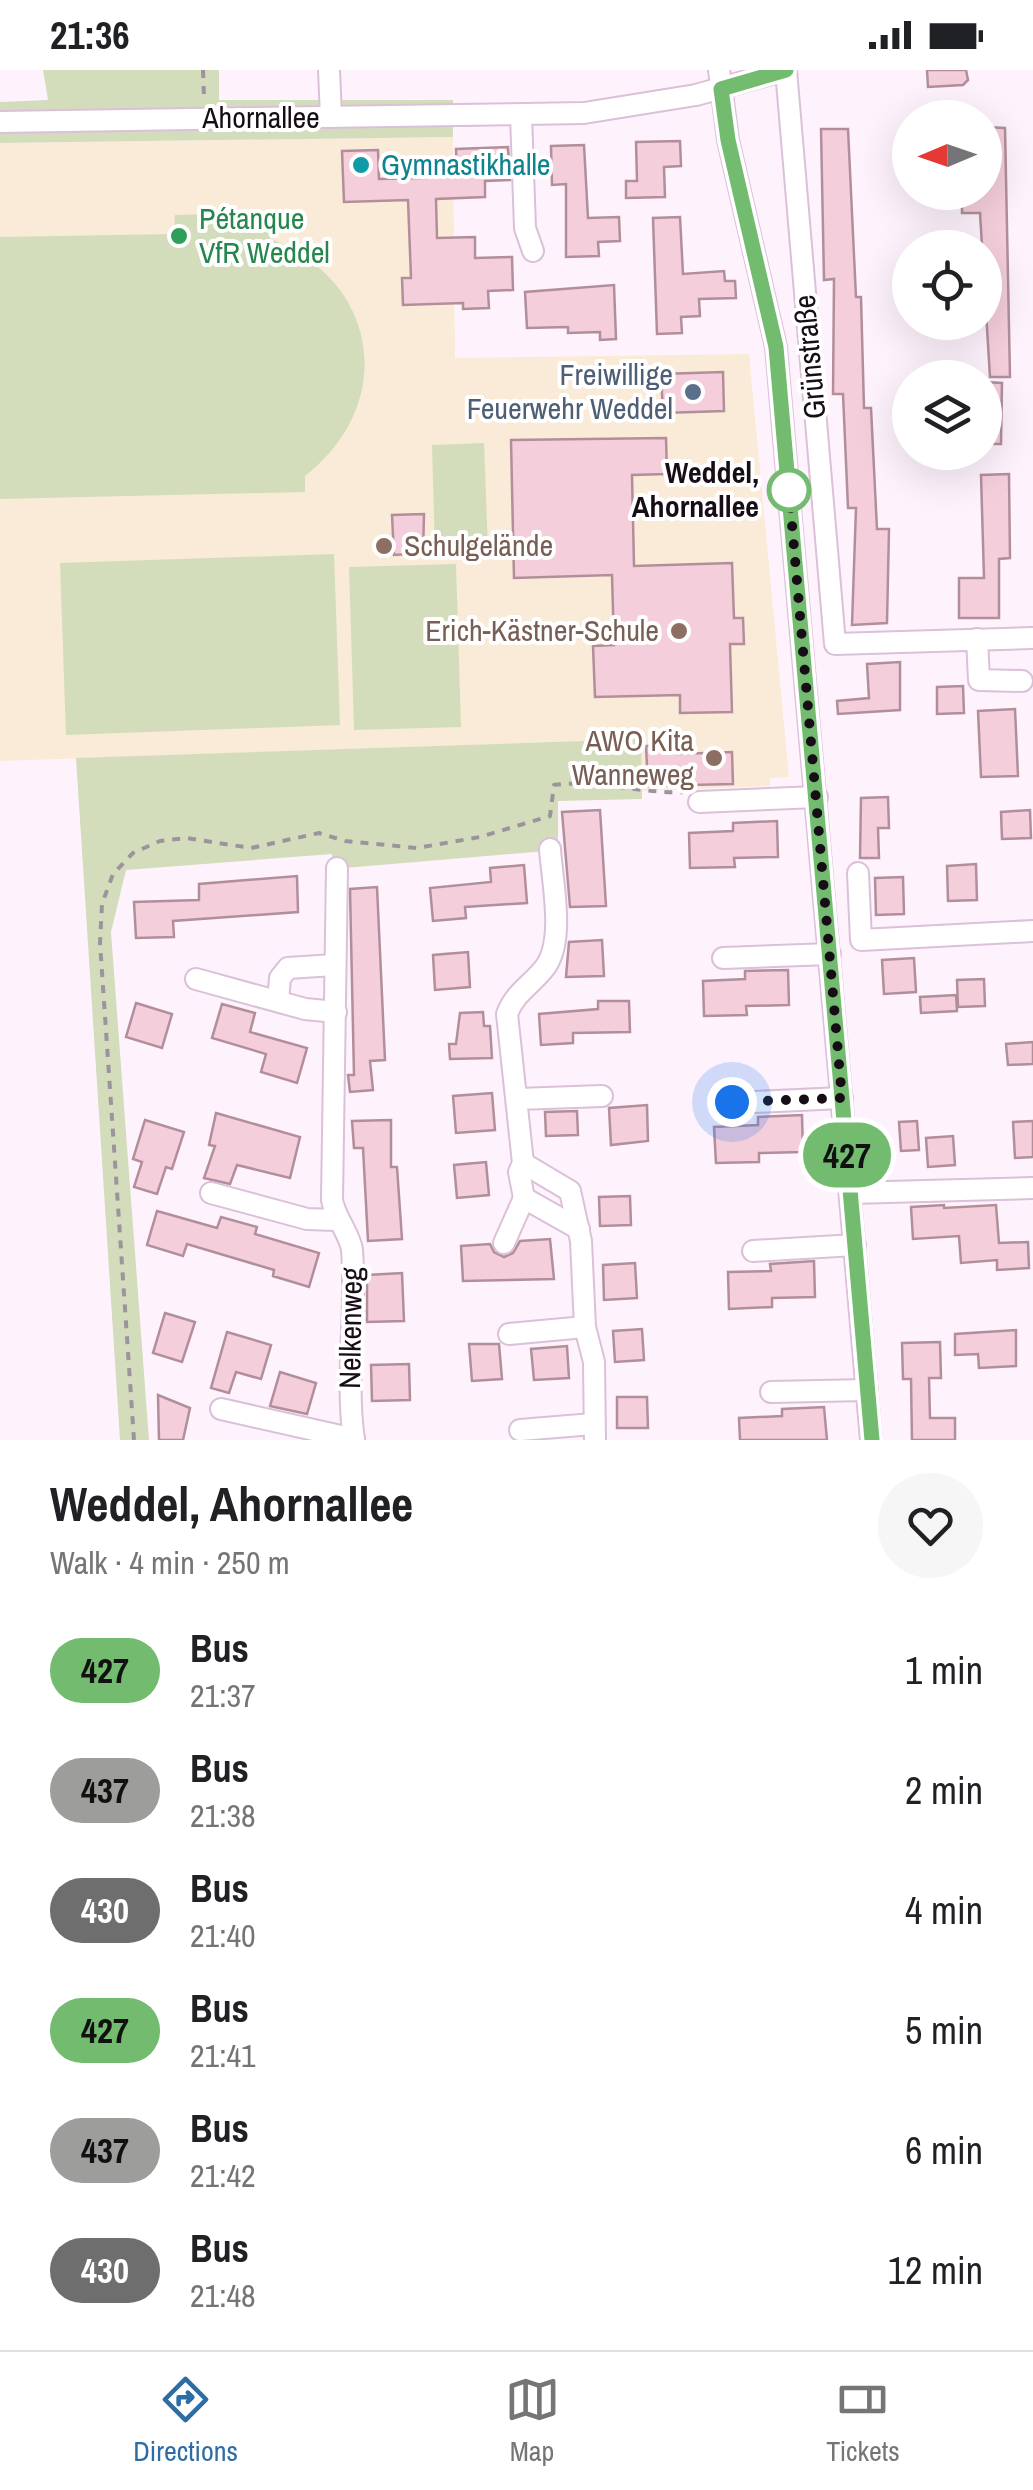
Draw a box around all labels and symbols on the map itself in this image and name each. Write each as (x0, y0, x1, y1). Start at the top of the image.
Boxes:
street label: Ahornallee (201, 97, 320, 137)
north arrow (892, 100, 1002, 210)
place label: Gymnastikhalle (381, 144, 551, 184)
marker: Gymnastikhalle (350, 154, 372, 176)
place label: Pétanque VfR Weddel (199, 198, 330, 272)
marker: Pétanque VfR Weddel (168, 225, 190, 247)
street label: Grünstraße (784, 293, 834, 421)
place label: Freiwillige Feuerwehr Weddel (467, 354, 673, 428)
marker: Freiwillige Feuerwehr Weddel (682, 381, 704, 403)
place label: Weddel, Ahornallee (632, 452, 759, 526)
marker: Weddel, Ahornallee (768, 469, 810, 511)
place label: Schulgelände (404, 525, 553, 565)
marker: Schulgelände (373, 535, 395, 557)
place label: Erich-Kästner-Schule (425, 610, 659, 650)
marker: Erich-Kästner-Schule (668, 620, 690, 642)
place label: AWO Kita Wanneweg (572, 720, 694, 794)
marker: AWO Kita Wanneweg (703, 747, 725, 769)
your location (707, 1077, 757, 1127)
line badge: 427 (790, 1122, 904, 1188)
street label: Nelkenweg (329, 1266, 371, 1389)

